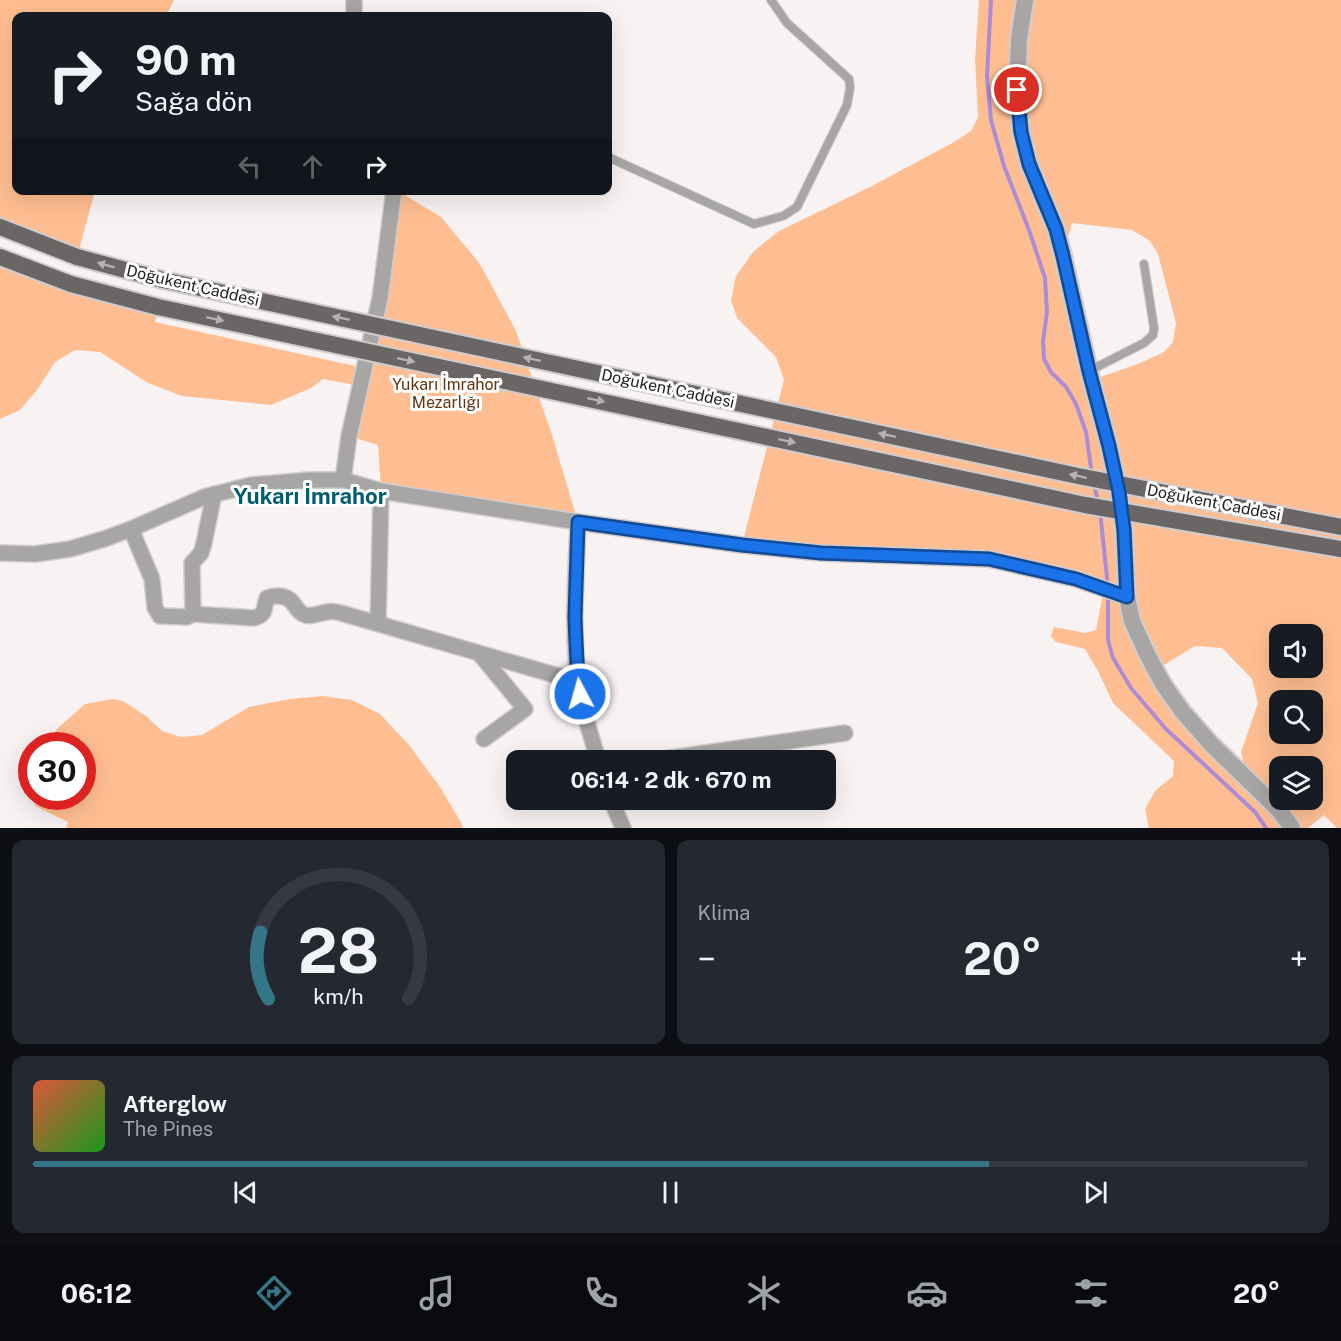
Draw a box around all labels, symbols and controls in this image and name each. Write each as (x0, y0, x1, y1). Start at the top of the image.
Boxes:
text: 90 m (135, 35, 237, 84)
icon: right (36, 36, 114, 114)
pin (991, 64, 1042, 115)
icon: arrive (1000, 73, 1033, 106)
text: Sağa dön (135, 85, 252, 117)
icon: left (233, 150, 266, 183)
icon: ahead (296, 150, 329, 183)
icon: right (359, 150, 392, 183)
one-way arrow (97, 259, 115, 269)
street label: Doğukent Caddesi (125, 261, 261, 310)
one-way arrow (332, 313, 351, 322)
one-way arrow (206, 315, 225, 324)
one-way arrow (522, 354, 541, 363)
one-way arrow (396, 355, 415, 365)
street label: Doğukent Caddesi (600, 365, 736, 412)
park label: Yukarı İmrahor Mezarlığı (392, 374, 500, 412)
one-way arrow (587, 396, 606, 406)
one-way arrow (877, 430, 896, 439)
one-way arrow (778, 437, 797, 446)
one-way arrow (1068, 470, 1087, 480)
street label: Doğukent Caddesi (1145, 480, 1282, 525)
district label: Yukarı İmrahor (233, 483, 387, 509)
map controls (1269, 624, 1323, 810)
button: sound (1269, 624, 1323, 678)
position arrow (548, 662, 612, 726)
button: search (1269, 690, 1323, 744)
speed limit sign: 30 (18, 732, 96, 810)
button: layers (1269, 756, 1323, 810)
text: 06:14 · 2 dk · 670 m (570, 767, 772, 793)
text: Klima (698, 901, 750, 925)
text: 28 (298, 914, 379, 987)
text: 20° (963, 932, 1042, 985)
text: − (698, 940, 716, 978)
text: + (1290, 940, 1308, 978)
text: km/h (313, 984, 363, 1009)
text: Afterglow (123, 1091, 227, 1117)
text: The Pines (123, 1117, 213, 1141)
icon: previous (229, 1176, 262, 1209)
icon: pause (654, 1176, 687, 1209)
icon: next (1079, 1176, 1112, 1209)
icon: directions (253, 1272, 295, 1314)
icon: music (416, 1272, 458, 1314)
icon: phone (580, 1272, 622, 1314)
icon: climate (743, 1272, 785, 1314)
icon: car (906, 1272, 948, 1314)
icon: filters (1070, 1272, 1112, 1314)
text: 06:12 (61, 1277, 132, 1309)
text: 20° (1233, 1277, 1280, 1309)

